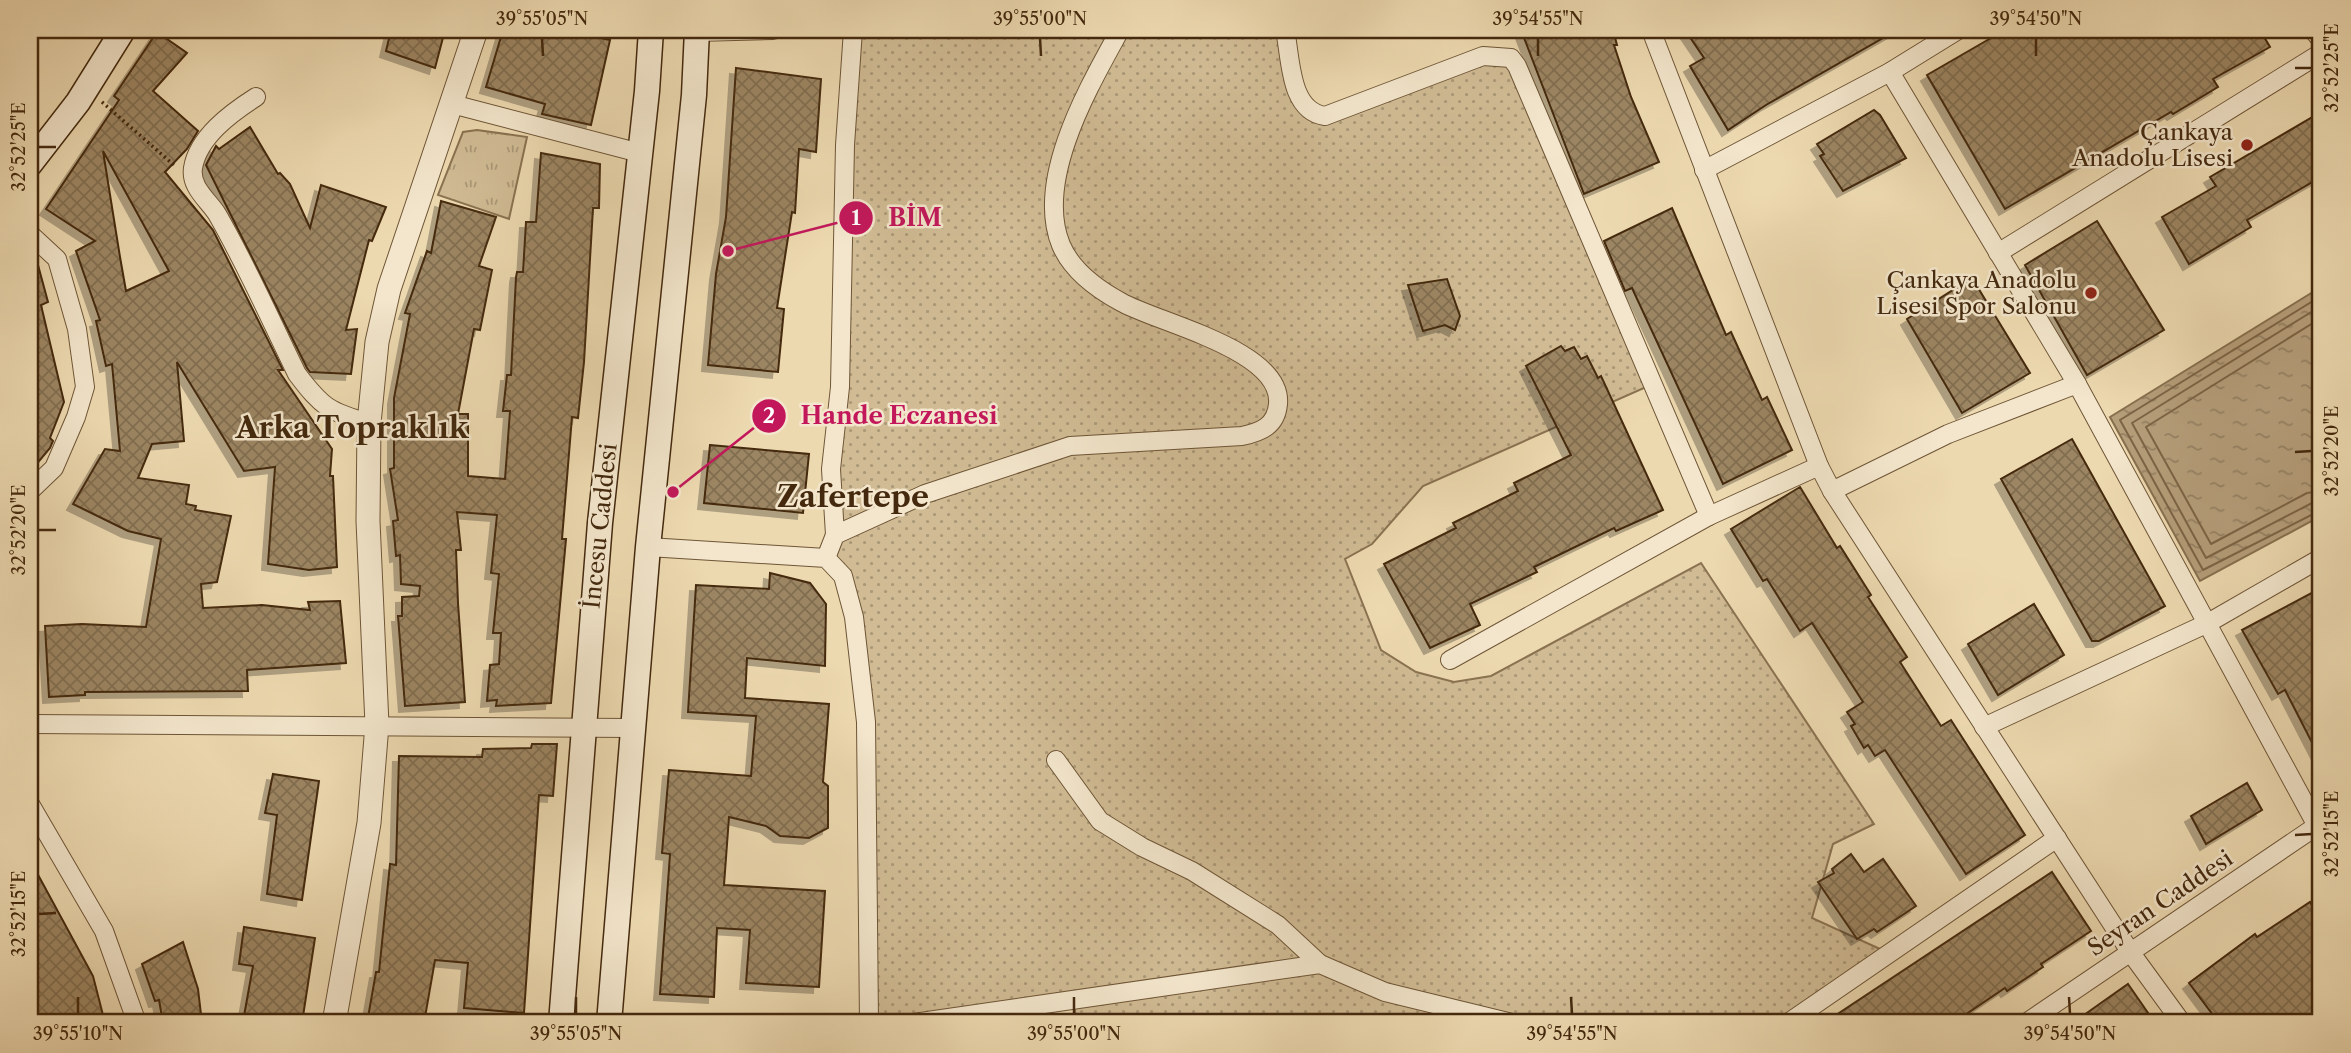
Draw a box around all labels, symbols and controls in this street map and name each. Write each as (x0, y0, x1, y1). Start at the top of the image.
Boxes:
text: 39°55'05"N (496, 8, 588, 30)
text: 39°55'00"N (993, 8, 1087, 30)
text: 39°54'55"N (1492, 8, 1584, 30)
text: 39°54'50"N (1990, 8, 2083, 30)
text: 32°52'25"E (2321, 23, 2343, 113)
text: 32°52'25"E (8, 102, 30, 192)
place label: Çankaya Anadolu Lisesi (2071, 118, 2234, 172)
marker: Çankaya Anadolu Lisesi (2239, 137, 2255, 153)
callout: BİM (839, 195, 955, 240)
text: BİM (888, 202, 942, 232)
text: 1 (851, 205, 861, 230)
place label: Çankaya Anadolu Lisesi Spor Salonu (1876, 266, 2077, 320)
marker: Çankaya Anadolu Lisesi Spor Salonu (2083, 285, 2099, 301)
callout: Hande Eczanesi (751, 393, 1011, 438)
text: Hande Eczanesi (801, 401, 998, 430)
text: 2 (763, 403, 775, 428)
text: 32°52'20"E (2321, 405, 2343, 497)
district label: Arka Topraklık (234, 409, 470, 446)
street label: İncesu Caddesi (577, 442, 623, 610)
district label: Zafertepe (777, 478, 929, 515)
text: 32°52'20"E (8, 484, 30, 576)
text: 32°52'15"E (2321, 791, 2343, 877)
street label: Seyran Caddesi (2082, 844, 2238, 962)
text: 32°52'15"E (8, 871, 30, 957)
text: 39°55'10"N (33, 1023, 123, 1045)
text: 39°55'05"N (530, 1023, 622, 1045)
text: 39°55'00"N (1027, 1023, 1121, 1045)
text: 39°54'55"N (1526, 1023, 1618, 1045)
text: 39°54'50"N (2024, 1023, 2117, 1045)

